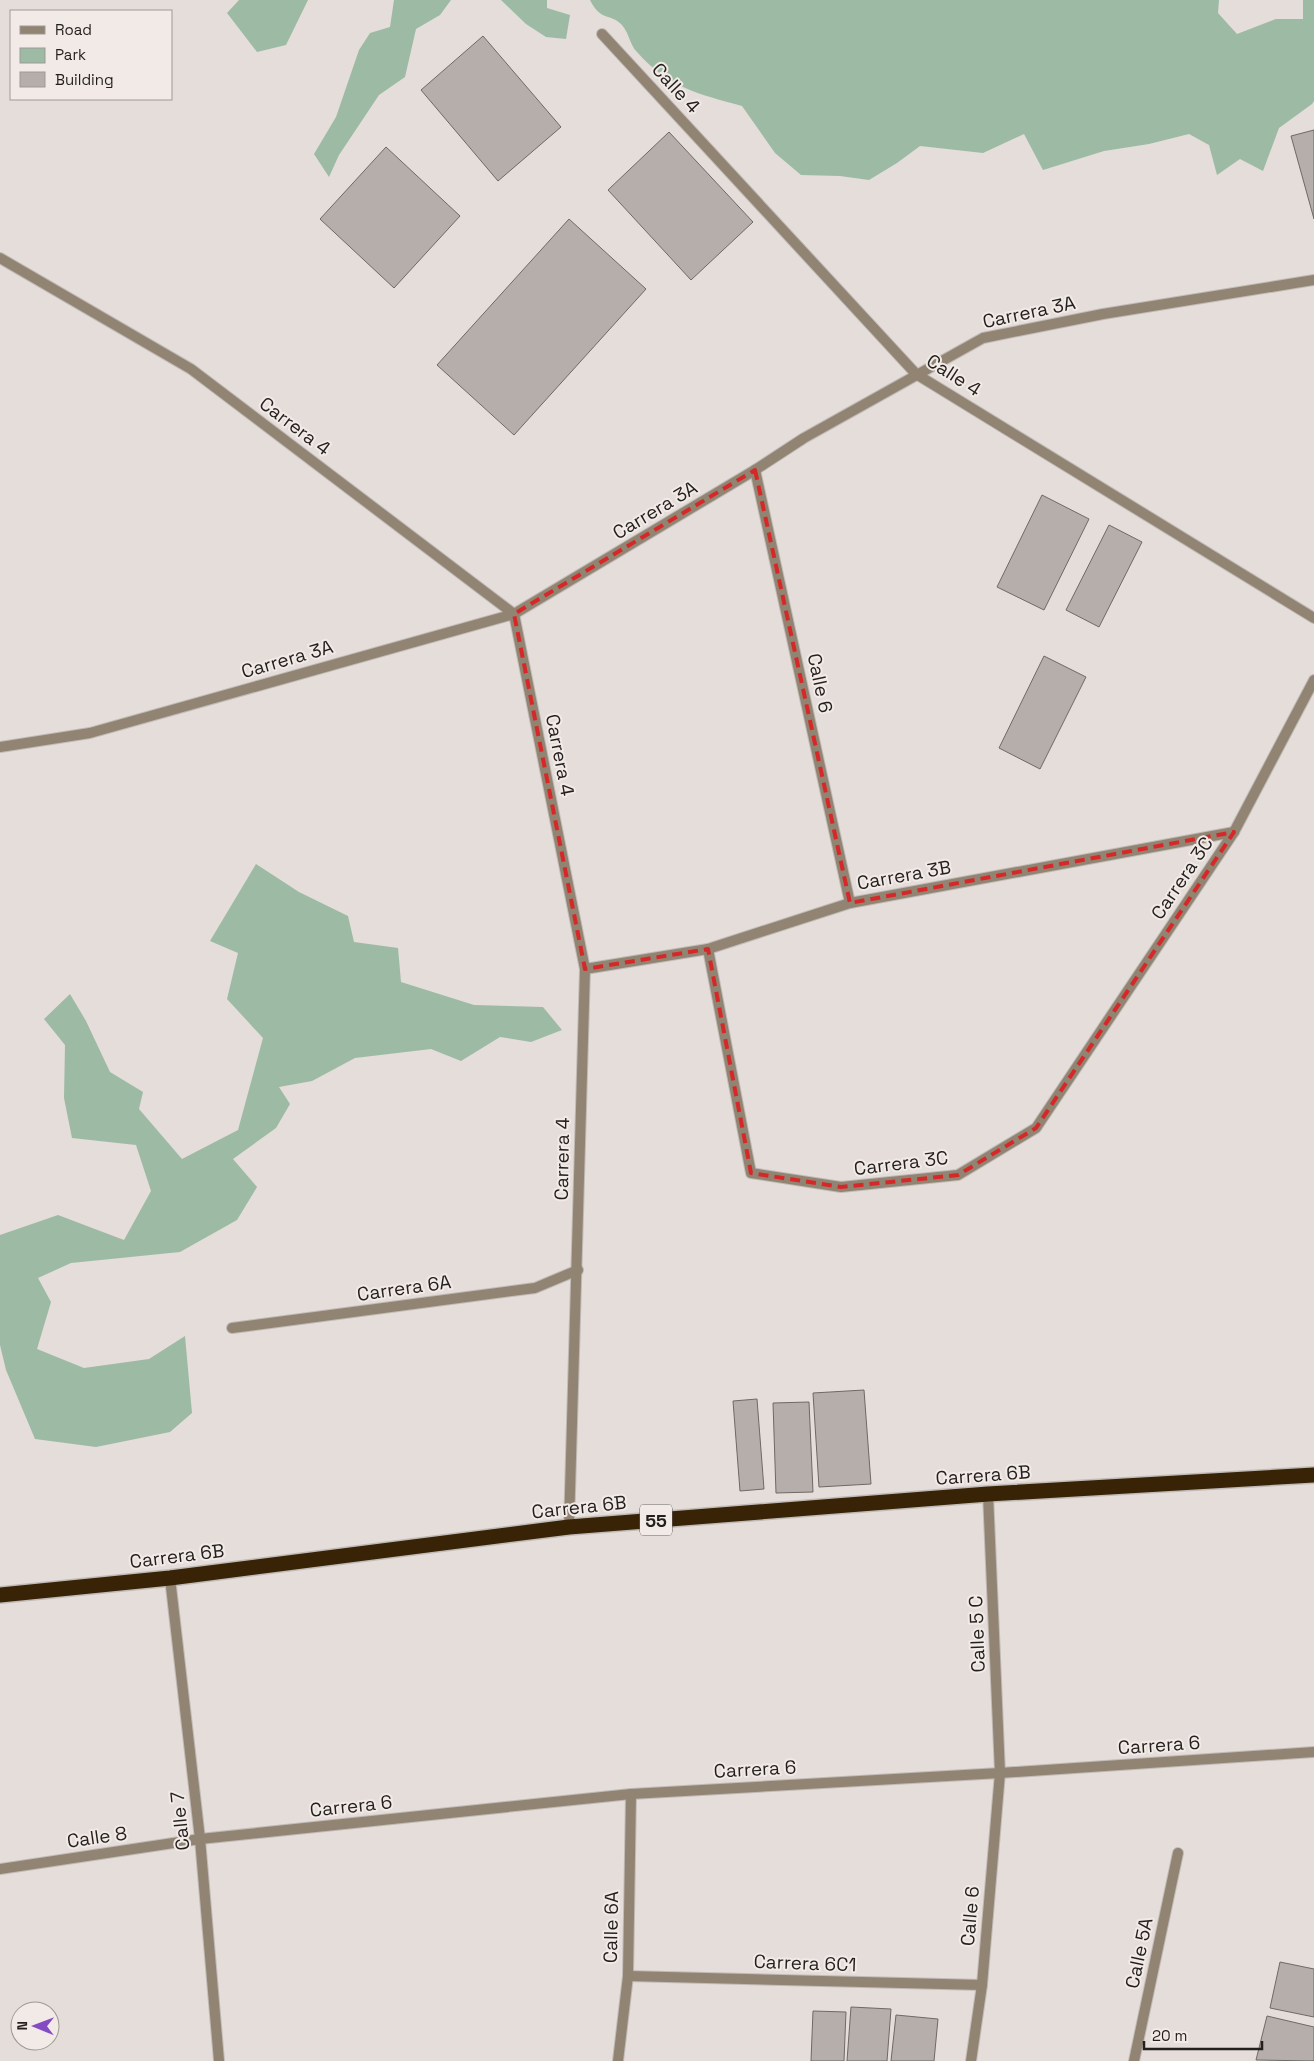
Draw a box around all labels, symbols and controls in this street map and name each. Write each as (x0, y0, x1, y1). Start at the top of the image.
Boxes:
legend (10, 10, 172, 100)
text: Road (55, 20, 92, 39)
text: Park (55, 45, 86, 64)
street label: Calle 4 (646, 57, 706, 119)
text: Building (55, 70, 114, 89)
street label: Carrera 3A (980, 290, 1078, 334)
street label: Calle 4 (922, 348, 986, 402)
street label: Carrera 4 (254, 391, 336, 461)
street label: Carrera 3A (608, 475, 702, 545)
street label: Carrera 3A (238, 634, 336, 684)
street label: Calle 6 (802, 651, 838, 715)
street label: Carrera 4 (540, 712, 580, 798)
street label: Carrera 3C (1145, 832, 1219, 924)
street label: Carrera 3B (855, 854, 953, 896)
street label: Carrera 4 (549, 1117, 575, 1201)
street label: Carrera 3C (852, 1145, 950, 1181)
street label: Carrera 6A (355, 1269, 453, 1307)
street label: Carrera 6B (935, 1459, 1031, 1491)
street label: Carrera 6B (530, 1490, 628, 1524)
road number: 55 (640, 1504, 672, 1536)
street label: Carrera 6B (128, 1538, 226, 1574)
street label: Calle 5 C (963, 1595, 991, 1673)
street label: Carrera 6 (1117, 1730, 1201, 1760)
street label: Carrera 6 (713, 1754, 797, 1784)
street label: Carrera 6 (309, 1789, 393, 1823)
street label: Calle 7 (164, 1790, 196, 1852)
street label: Calle 8 (65, 1820, 129, 1854)
street label: Calle 6 (955, 1885, 985, 1947)
street label: Calle 6A (598, 1891, 624, 1963)
street label: Calle 5A (1119, 1915, 1159, 1991)
street label: Carrera 6C1 (753, 1949, 857, 1977)
north arrow (10, 2001, 60, 2051)
scale bar (1144, 2018, 1262, 2050)
text: N (13, 2021, 31, 2031)
text: 20 m (1152, 2026, 1187, 2045)

